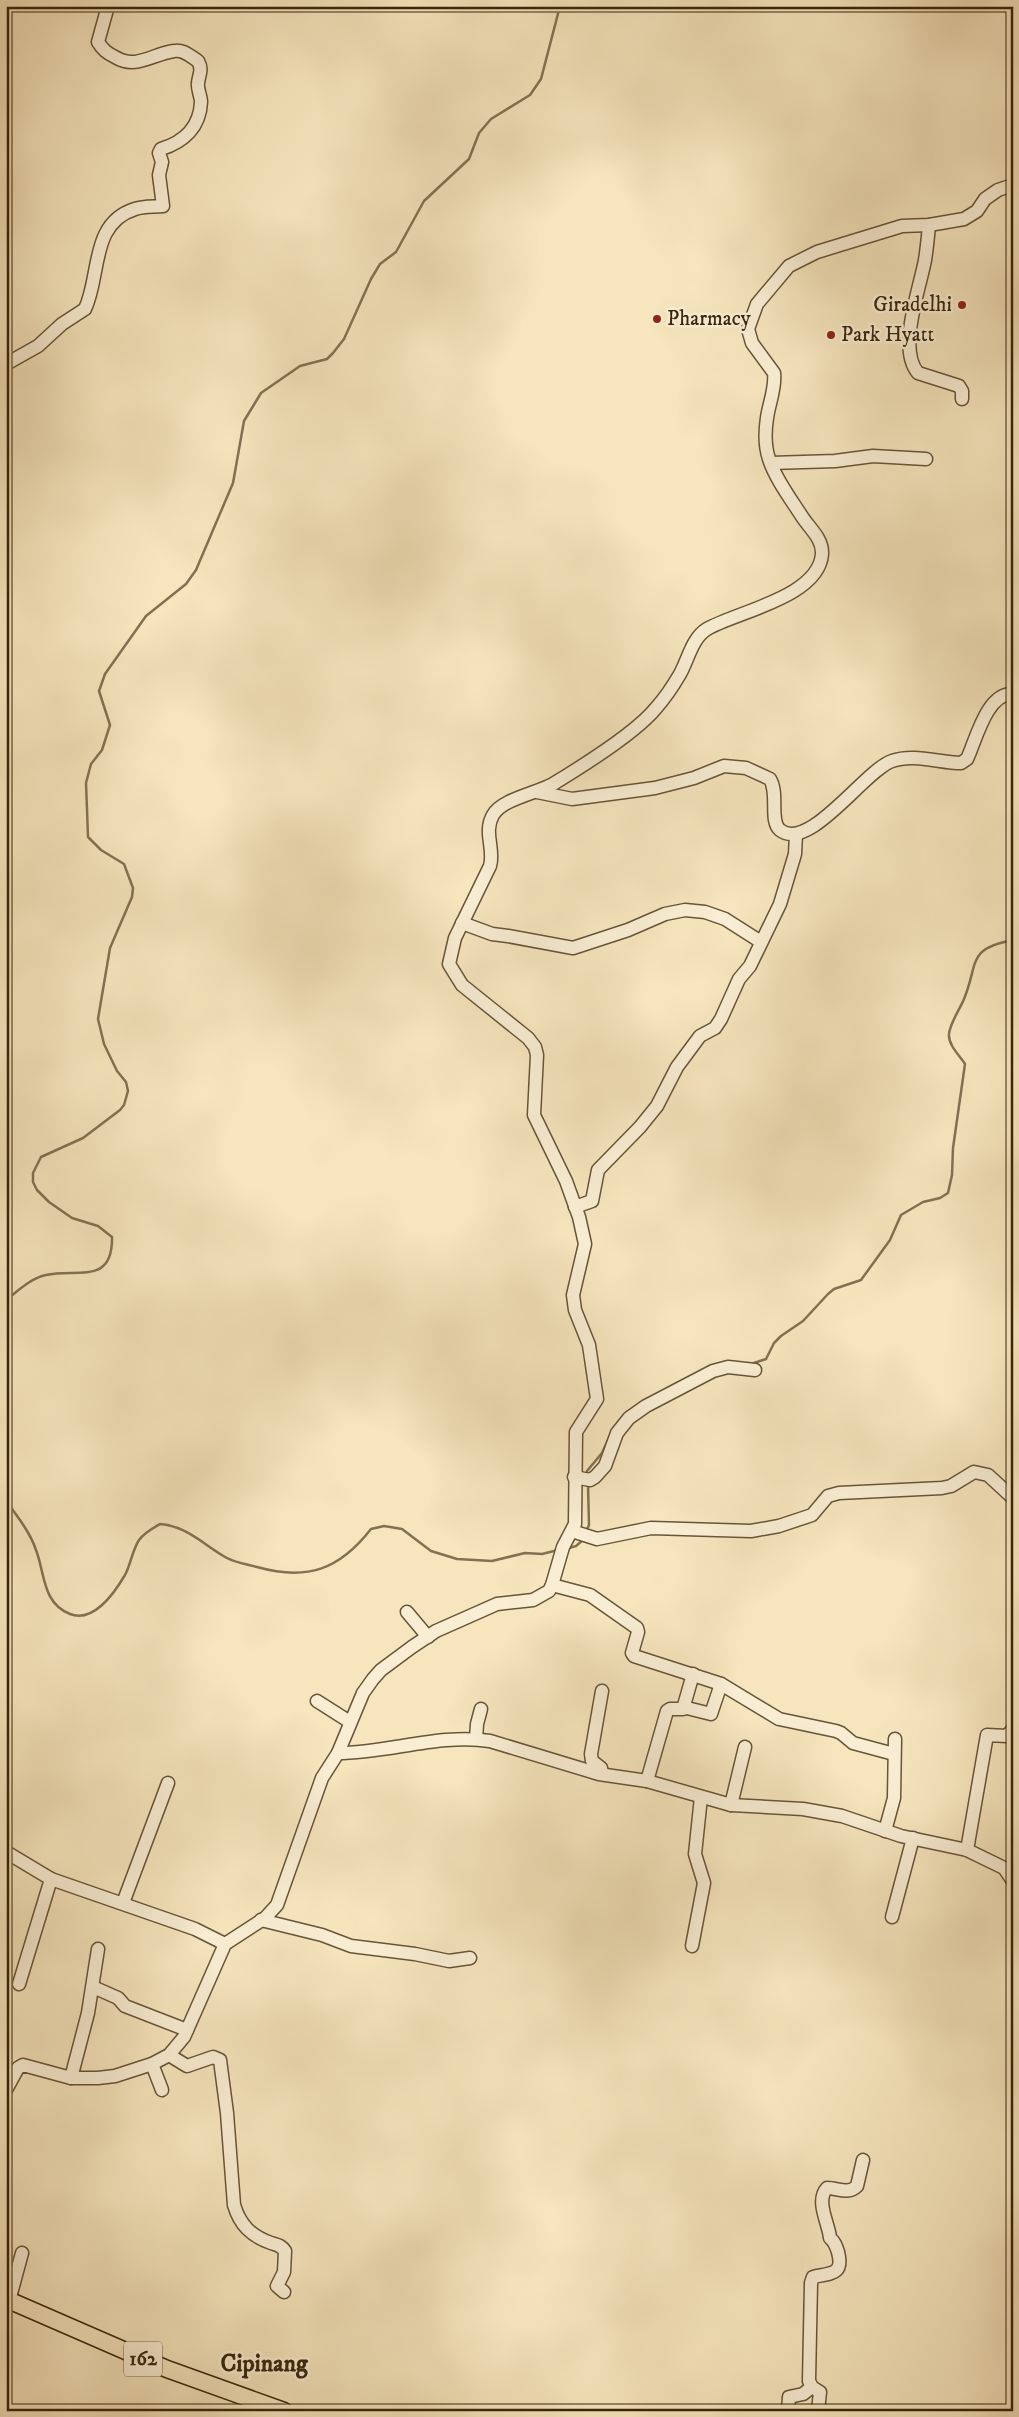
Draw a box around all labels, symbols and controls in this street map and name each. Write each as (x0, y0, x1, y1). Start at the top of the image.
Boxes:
place label: Giradelhi (873, 292, 952, 318)
marker: Giradelhi (956, 299, 968, 311)
place label: Pharmacy (667, 306, 752, 332)
marker: Pharmacy (651, 313, 663, 325)
place label: Park Hyatt (841, 322, 935, 348)
marker: Park Hyatt (825, 329, 837, 341)
road number: 162 (124, 2342, 162, 2376)
district label: Cipinang (220, 2349, 309, 2379)

